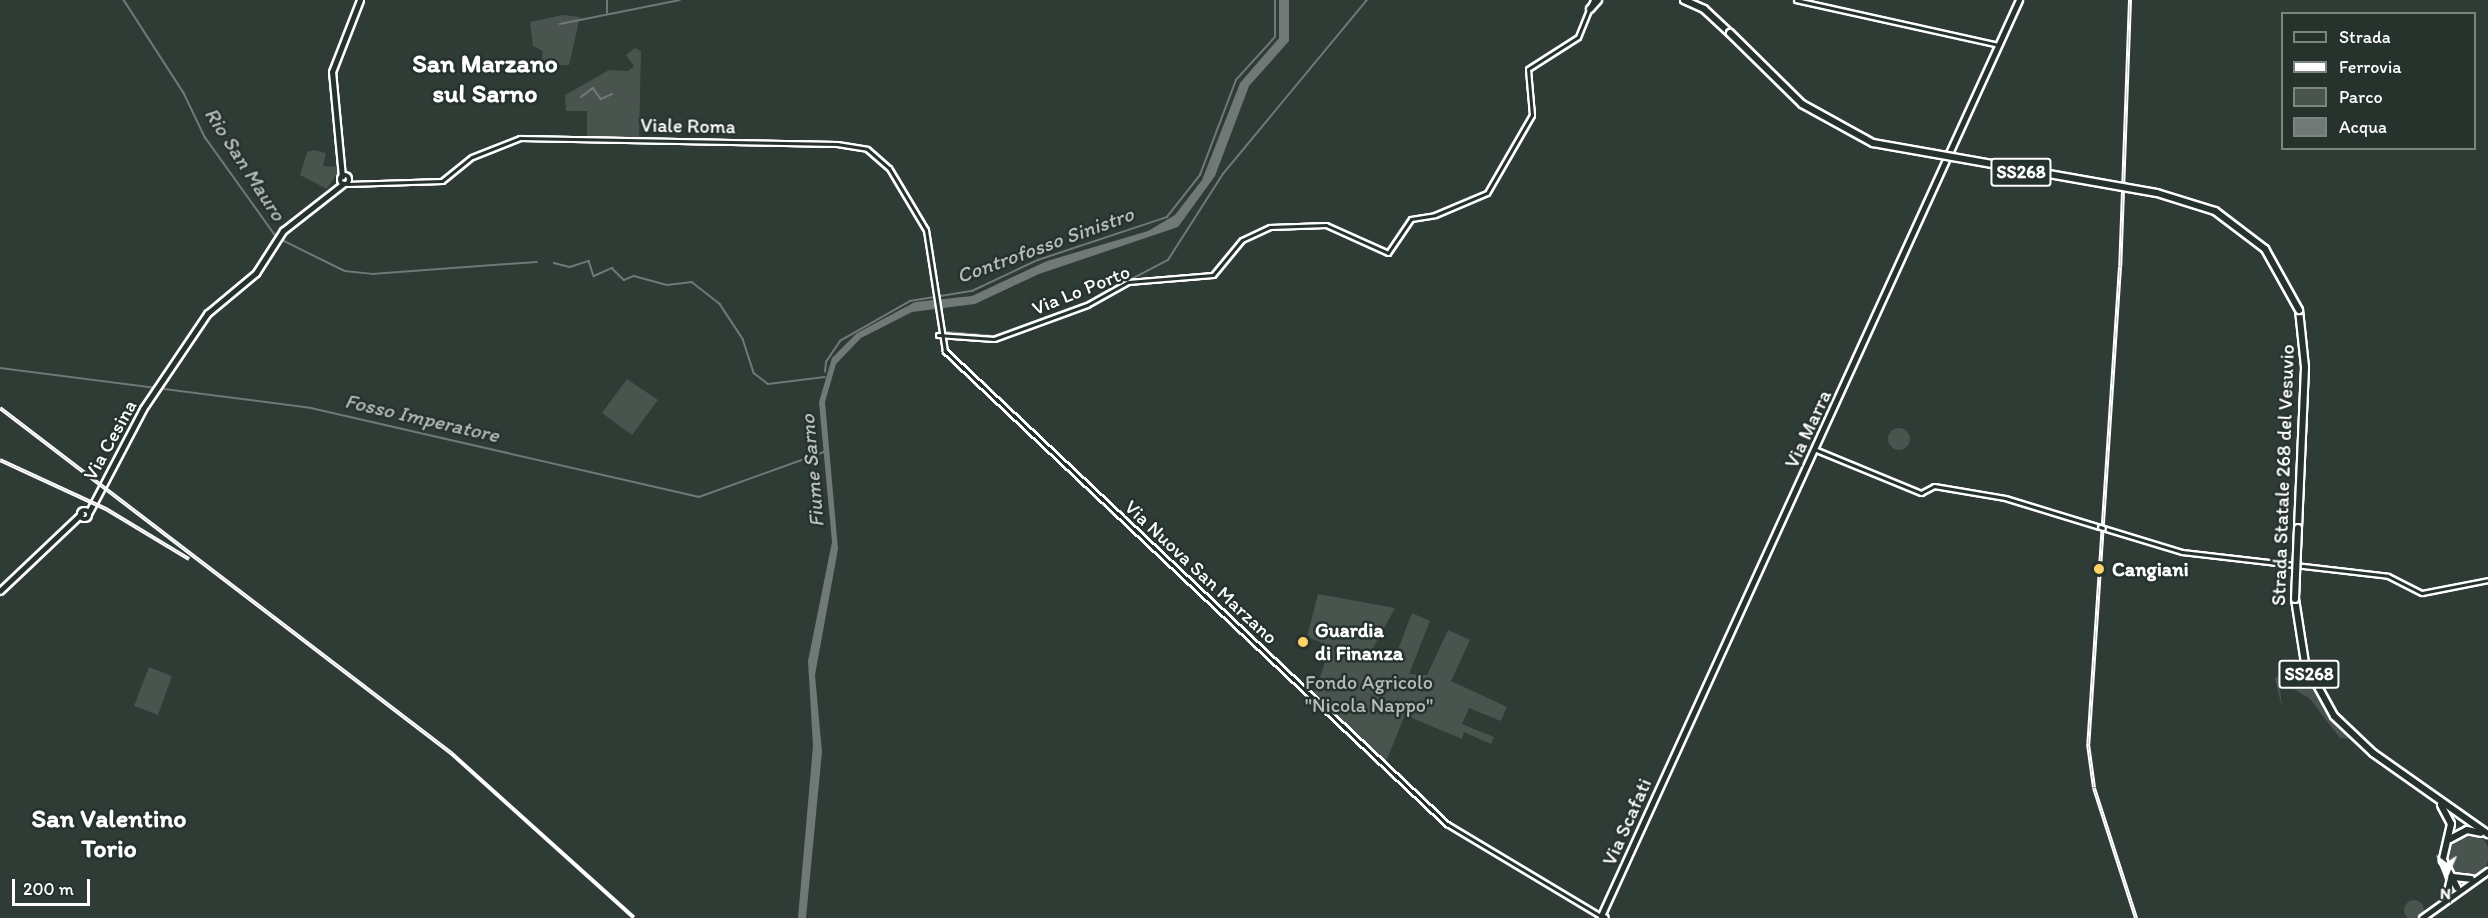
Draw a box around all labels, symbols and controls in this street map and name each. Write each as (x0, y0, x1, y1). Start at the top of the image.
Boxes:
legend (2281, 12, 2476, 150)
text: Strada (2339, 26, 2391, 48)
district label: San Marzano sul Sarno (412, 48, 558, 110)
text: Ferrovia (2339, 56, 2402, 78)
text: Parco (2339, 86, 2383, 108)
water label: Rio San Mauro (199, 102, 291, 226)
street label: Viale Roma (640, 113, 736, 139)
text: Acqua (2339, 116, 2387, 138)
road number: SS268 (1990, 157, 2052, 187)
water label: Controfosso Sinistro (953, 201, 1137, 289)
street label: Via Lo Porto (1029, 260, 1133, 320)
street label: Strada Statale 268 del Vesuvio (2266, 344, 2300, 606)
street label: Via Marra (1780, 386, 1836, 472)
water label: Fosso Imperatore (343, 388, 501, 448)
street label: Via Cesina (78, 395, 142, 485)
water label: Fiume Sarno (795, 414, 829, 528)
street label: Via Nuova San Marzano (1119, 494, 1283, 650)
place label: Cangiani (2112, 557, 2189, 581)
marker: Cangiani (2090, 560, 2108, 578)
place label: Guardia di Finanza (1315, 618, 1402, 665)
marker: Guardia di Finanza (1296, 635, 1310, 649)
road number: SS268 (2278, 659, 2340, 689)
park label: Fondo Agricolo "Nicola Nappo" (1305, 670, 1433, 717)
street label: Via Scafati (1597, 775, 1657, 869)
district label: San Valentino Torio (32, 803, 186, 864)
north arrow (2416, 846, 2476, 906)
scale bar (15, 867, 93, 905)
text: 200 m (23, 878, 74, 900)
text: N (2440, 885, 2451, 904)

